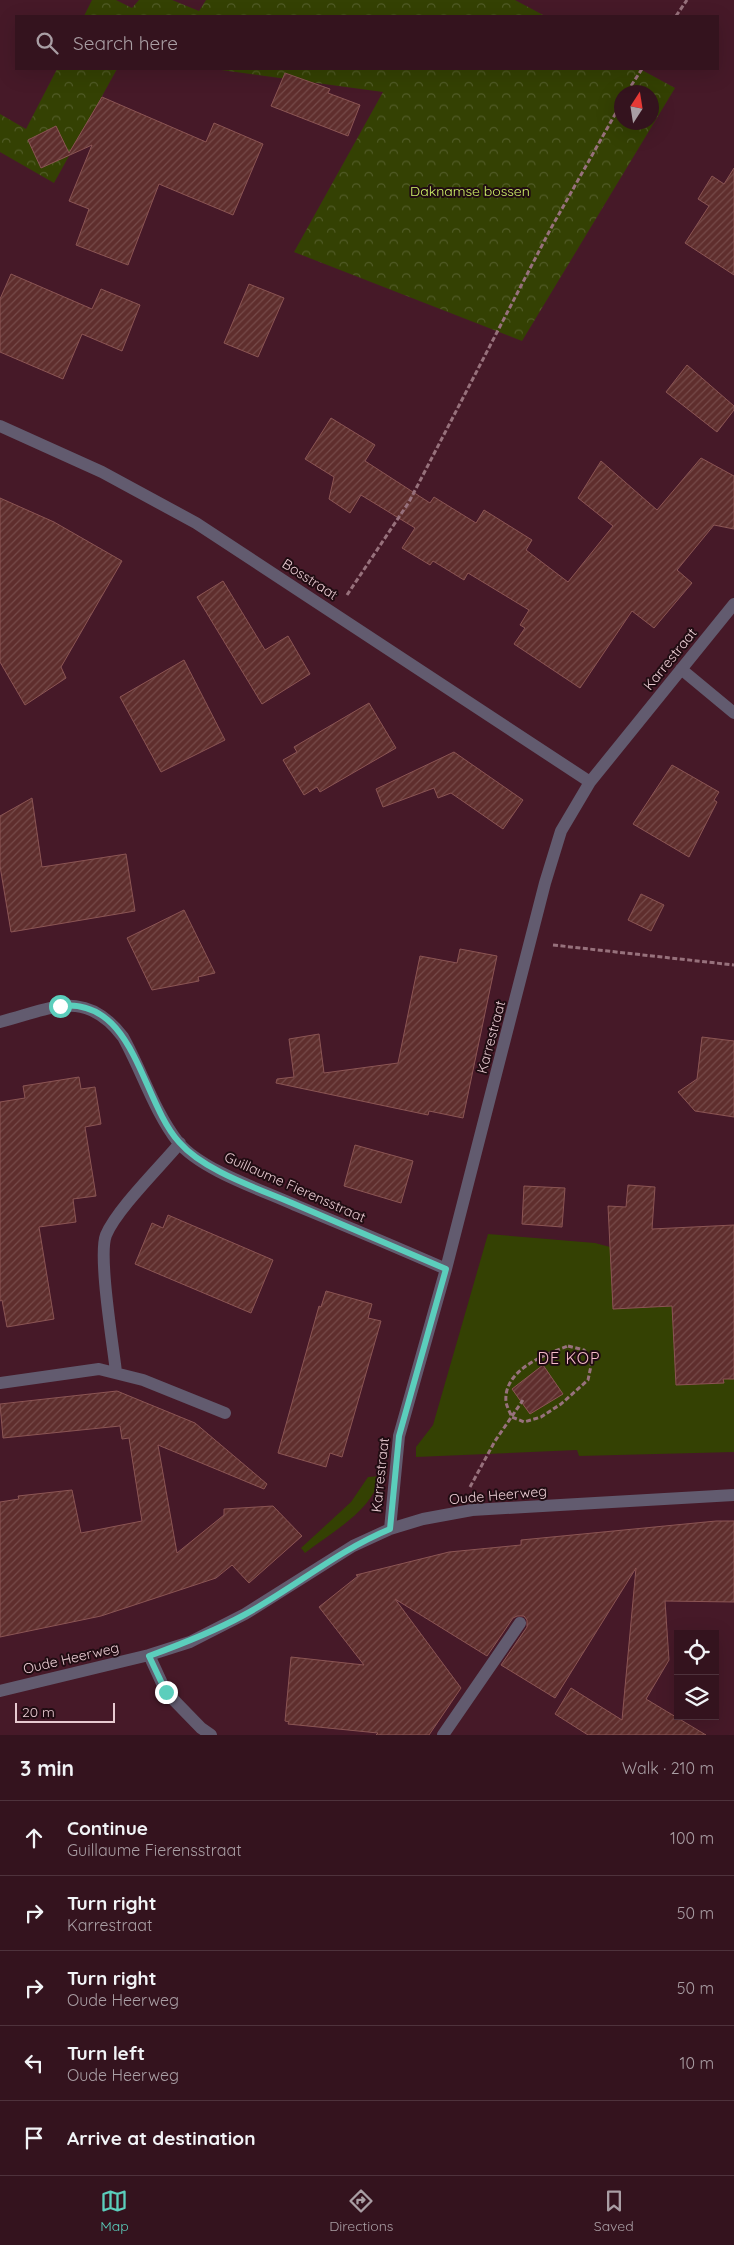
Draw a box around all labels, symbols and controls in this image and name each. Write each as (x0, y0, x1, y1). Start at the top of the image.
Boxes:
search box (15, 15, 719, 70)
icon: search (33, 29, 61, 57)
text: Search here (73, 31, 178, 55)
north arrow (614, 85, 659, 130)
park label: Daknamse bossen (410, 182, 530, 200)
street label: Bosstraat (279, 554, 341, 604)
street label: Karrestraat (639, 624, 701, 694)
route start (49, 995, 72, 1018)
street label: Karrestraat (473, 998, 509, 1075)
street label: Guillaume Fierensstraat (222, 1148, 369, 1226)
district label: DE KOP (537, 1348, 601, 1368)
street label: Karrestraat (367, 1437, 393, 1513)
street label: Oude Heerweg (448, 1482, 548, 1508)
map controls (674, 1630, 719, 1720)
button: locate (674, 1630, 719, 1675)
street label: Oude Heerweg (21, 1638, 121, 1678)
button: layers (674, 1675, 719, 1720)
route end (155, 1681, 178, 1704)
scale bar (15, 1700, 115, 1723)
text: 20 m (22, 1703, 55, 1721)
text: 3 min (20, 1755, 74, 1781)
text: Walk · 210 m (622, 1758, 714, 1778)
text: Continue (67, 1816, 148, 1840)
icon: ahead (20, 1824, 48, 1852)
text: 100 m (670, 1828, 714, 1848)
text: Guillaume Fierensstraat (67, 1840, 242, 1860)
text: Turn right (67, 1891, 156, 1915)
icon: right (20, 1899, 48, 1927)
text: 50 m (677, 1903, 714, 1923)
text: Karrestraat (67, 1915, 152, 1935)
text: Turn right (67, 1966, 156, 1990)
icon: right (20, 1974, 48, 2002)
text: 50 m (677, 1978, 714, 1998)
text: Oude Heerweg (67, 1990, 179, 2010)
text: Turn left (67, 2041, 145, 2065)
icon: left (20, 2049, 48, 2077)
text: 10 m (680, 2053, 714, 2073)
text: Oude Heerweg (67, 2065, 179, 2085)
icon: arrive (20, 2124, 48, 2152)
text: Arrive at destination (67, 2126, 256, 2150)
tab: Map (100, 2187, 129, 2235)
tab: Directions (329, 2187, 393, 2235)
tab: Saved (594, 2187, 634, 2235)

